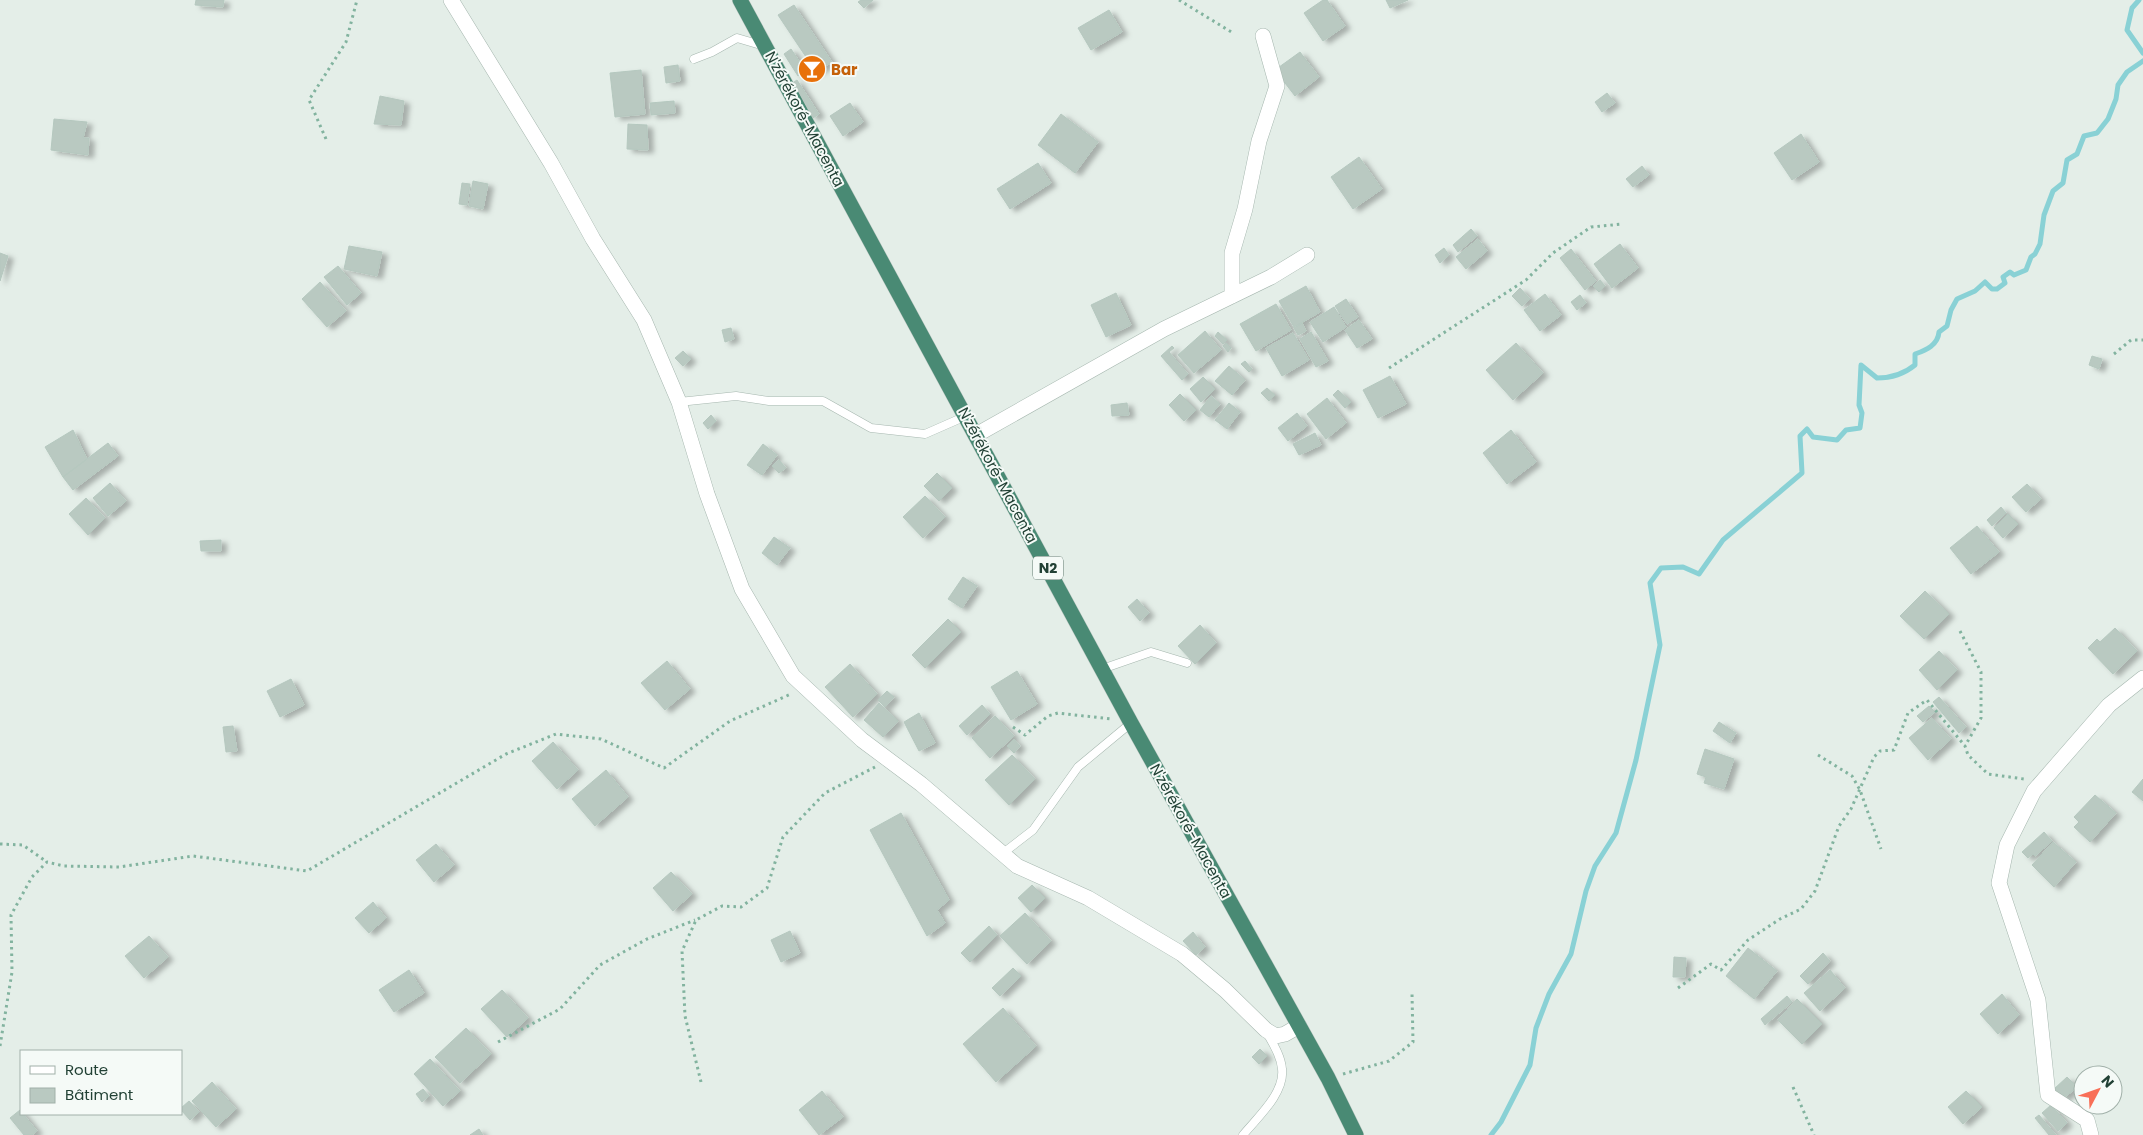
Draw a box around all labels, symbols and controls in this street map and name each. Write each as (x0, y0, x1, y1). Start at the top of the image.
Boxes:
street label: N'zérékoré-Macenta (760, 47, 850, 191)
bar icon: Bar (797, 54, 827, 84)
place label: Bar (831, 59, 858, 80)
street label: N'zérékoré-Macenta (953, 403, 1043, 547)
road number: N2 (1033, 556, 1063, 580)
street label: N'zérékoré-Macenta (1145, 760, 1237, 902)
legend (20, 1050, 182, 1115)
text: Route (65, 1059, 108, 1080)
north arrow (2073, 1065, 2123, 1115)
text: N (2097, 1071, 2119, 1092)
text: Bâtiment (65, 1084, 133, 1105)

